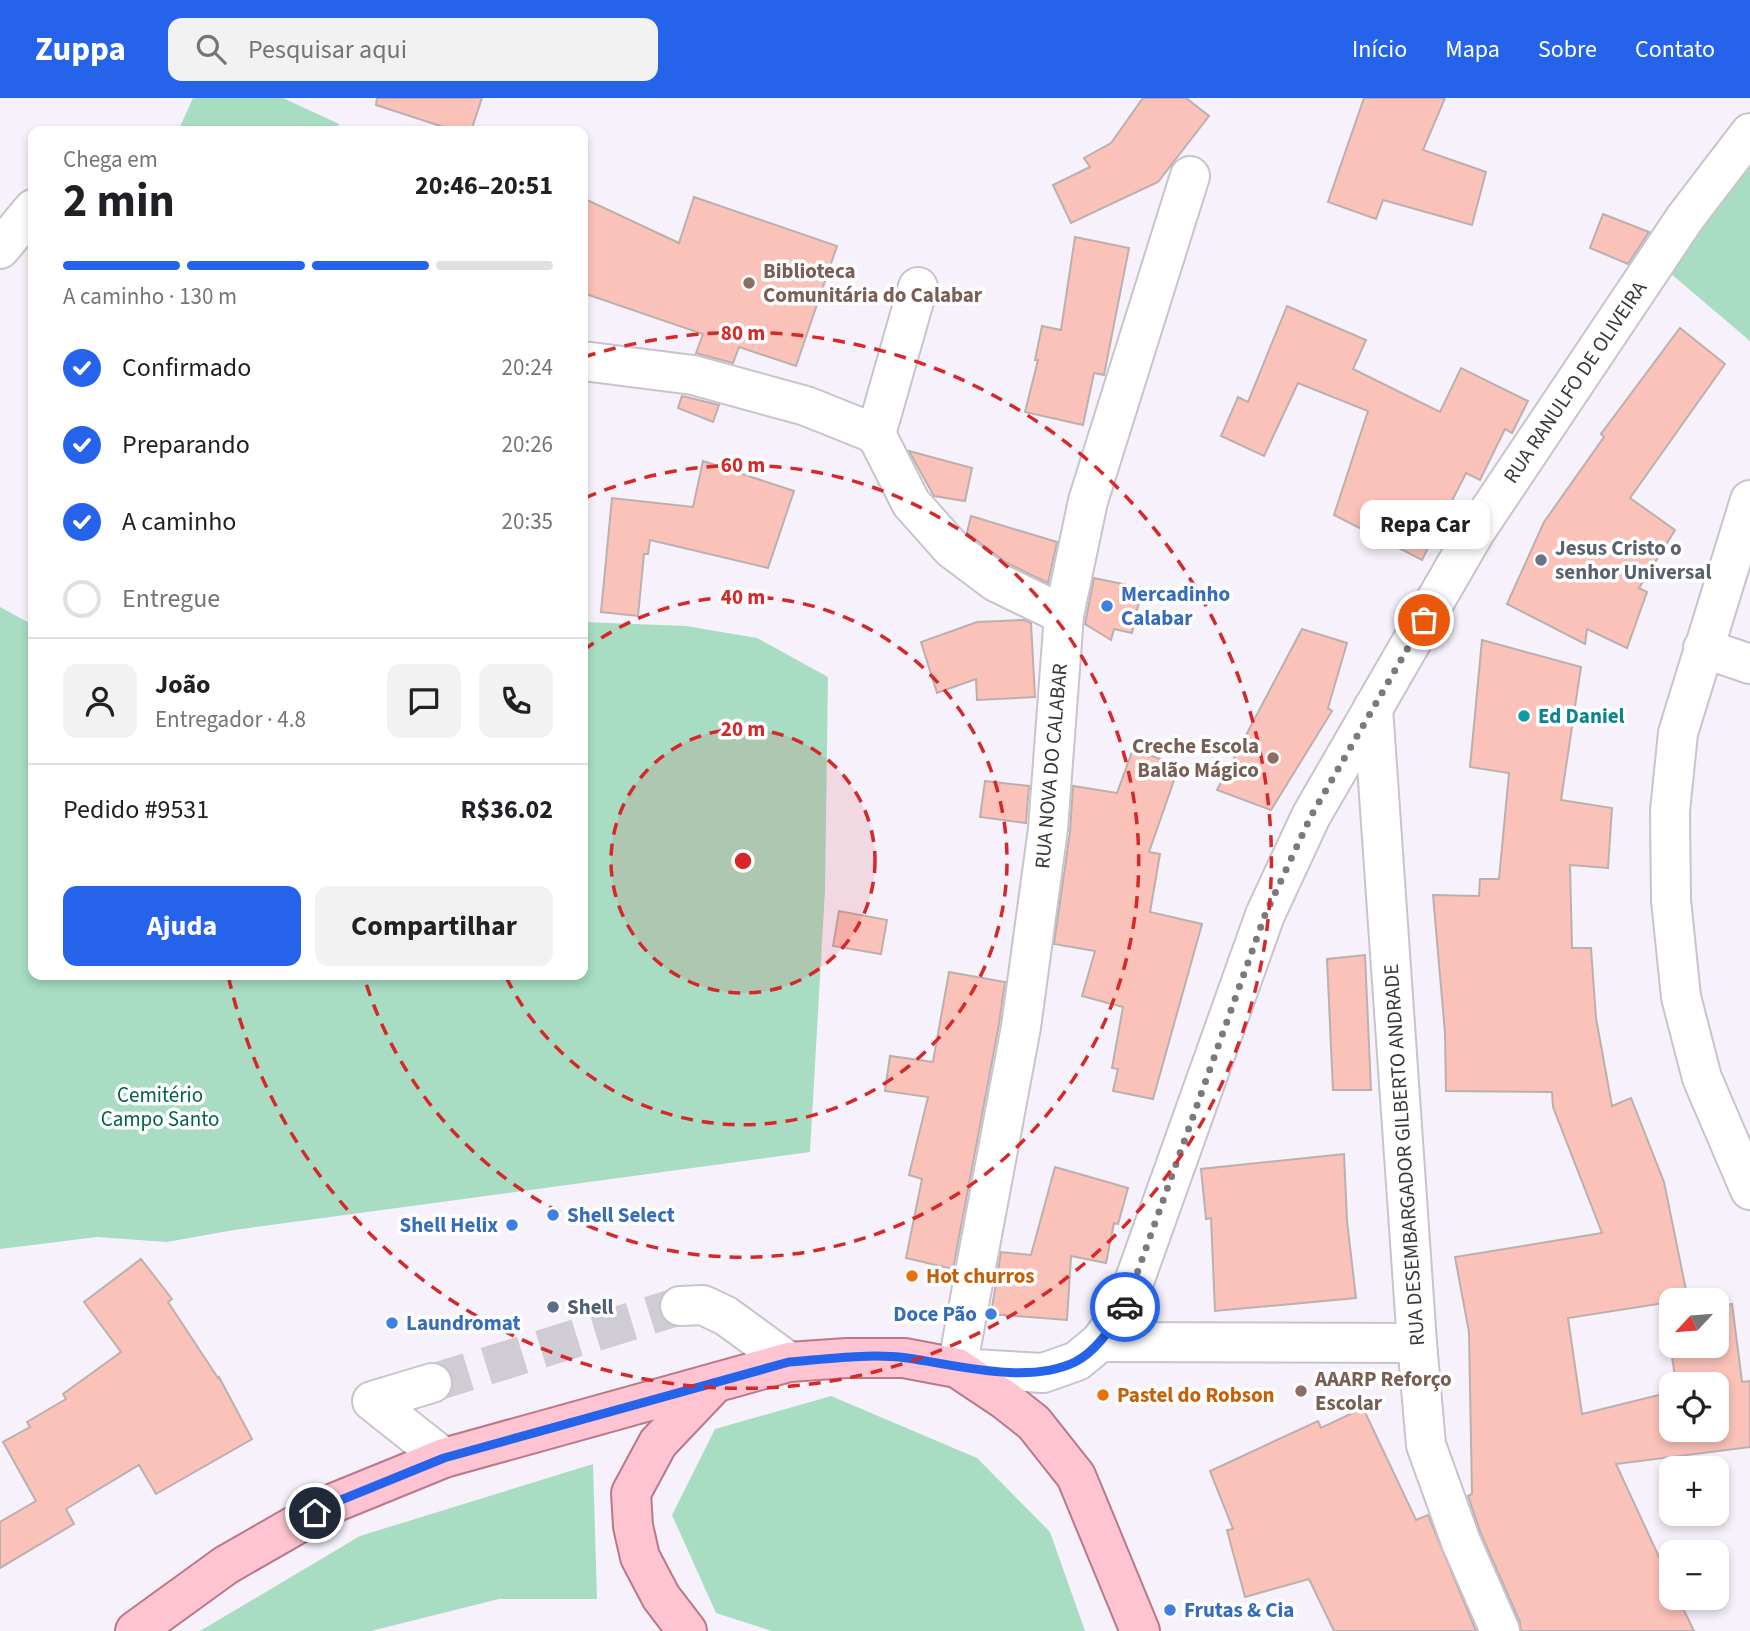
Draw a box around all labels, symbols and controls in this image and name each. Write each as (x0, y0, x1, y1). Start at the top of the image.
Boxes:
search box (168, 18, 658, 81)
text: Zuppa (35, 26, 126, 73)
icon: search (192, 30, 230, 68)
text: Pesquisar aqui (248, 31, 407, 68)
text: Início (1352, 32, 1407, 67)
text: Mapa (1445, 32, 1500, 67)
text: Sobre (1538, 32, 1597, 67)
text: Contato (1635, 32, 1715, 67)
text: Chega em (63, 143, 158, 176)
text: 20:46–20:51 (415, 167, 553, 204)
text: 2 min (63, 169, 175, 234)
place label: Biblioteca Comunitária do Calabar (763, 256, 983, 310)
street label: RUA RANULFO DE OLIVEIRA (1496, 274, 1654, 489)
marker: Biblioteca Comunitária do Calabar (741, 275, 757, 291)
text: A caminho · 130 m (63, 280, 237, 313)
text: 80 m (721, 318, 765, 348)
icon: check (63, 349, 101, 387)
text: Confirmado (122, 349, 251, 386)
text: 20:24 (502, 351, 553, 384)
icon: check (63, 426, 101, 464)
text: Preparando (122, 426, 250, 463)
text: 20:26 (502, 428, 553, 461)
text: 60 m (721, 450, 765, 480)
callout: Repa Car (1359, 501, 1489, 550)
icon: check (63, 503, 101, 541)
text: A caminho (122, 503, 236, 540)
text: 20:35 (502, 505, 553, 538)
text: Repa Car (1380, 508, 1470, 541)
place label: Jesus Cristo o senhor Universal (1555, 533, 1711, 587)
marker: Jesus Cristo o senhor Universal (1533, 552, 1549, 568)
place label: Mercadinho Calabar (1121, 579, 1230, 633)
text: Entregue (122, 580, 220, 617)
text: 40 m (721, 582, 765, 612)
pin (1394, 590, 1454, 650)
marker: Mercadinho Calabar (1099, 598, 1115, 614)
icon: bag (1405, 601, 1443, 639)
street label: RUA NOVA DO CALABAR (1027, 662, 1075, 870)
button: person (63, 664, 137, 738)
button: chat (387, 664, 461, 738)
button: phone (479, 664, 553, 738)
text: João (155, 666, 211, 703)
place label: Ed Daniel (1538, 701, 1625, 731)
text: Entregador · 4.8 (155, 703, 306, 736)
marker: Ed Daniel (1516, 708, 1532, 724)
text: 20 m (721, 714, 765, 744)
place label: Creche Escola Balão Mágico (1132, 731, 1259, 785)
marker: Creche Escola Balão Mágico (1265, 750, 1281, 766)
text: Pedido #9531 (63, 791, 209, 828)
text: R$36.02 (461, 791, 553, 828)
centre of rings (731, 849, 755, 873)
button: Ajuda (63, 886, 301, 966)
button: Compartilhar (315, 886, 553, 966)
street label: RUA DESEMBARGADOR GILBERTO ANDRADE (1376, 963, 1432, 1347)
park label: Cemitério Campo Santo (101, 1080, 219, 1134)
place label: Shell Select (567, 1200, 675, 1230)
marker: Shell Select (545, 1207, 561, 1223)
place label: Shell Helix (400, 1210, 498, 1240)
marker: Shell Helix (504, 1217, 520, 1233)
place label: Hot churros (926, 1261, 1035, 1291)
marker: Hot churros (904, 1268, 920, 1284)
courier (1090, 1272, 1160, 1342)
icon: car (1106, 1288, 1144, 1326)
north arrow (1659, 1288, 1729, 1358)
map controls (1659, 1288, 1729, 1610)
place label: Shell (567, 1292, 614, 1322)
marker: Shell (545, 1299, 561, 1315)
place label: Doce Pão (893, 1299, 977, 1329)
marker: Doce Pão (983, 1306, 999, 1322)
place label: Laundromat (406, 1308, 520, 1338)
marker: Laundromat (384, 1315, 400, 1331)
place label: AAARP Reforço Escolar (1314, 1364, 1452, 1418)
button: locate (1659, 1372, 1729, 1442)
place label: Pastel do Robson (1117, 1380, 1275, 1410)
marker: AAARP Reforço Escolar (1293, 1383, 1309, 1399)
marker: Pastel do Robson (1095, 1387, 1111, 1403)
button: + (1659, 1456, 1729, 1526)
pin (285, 1483, 345, 1543)
icon: home (296, 1494, 334, 1532)
button: − (1659, 1540, 1729, 1610)
place label: Frutas & Cia (1184, 1595, 1294, 1625)
marker: Frutas & Cia (1162, 1602, 1178, 1618)

